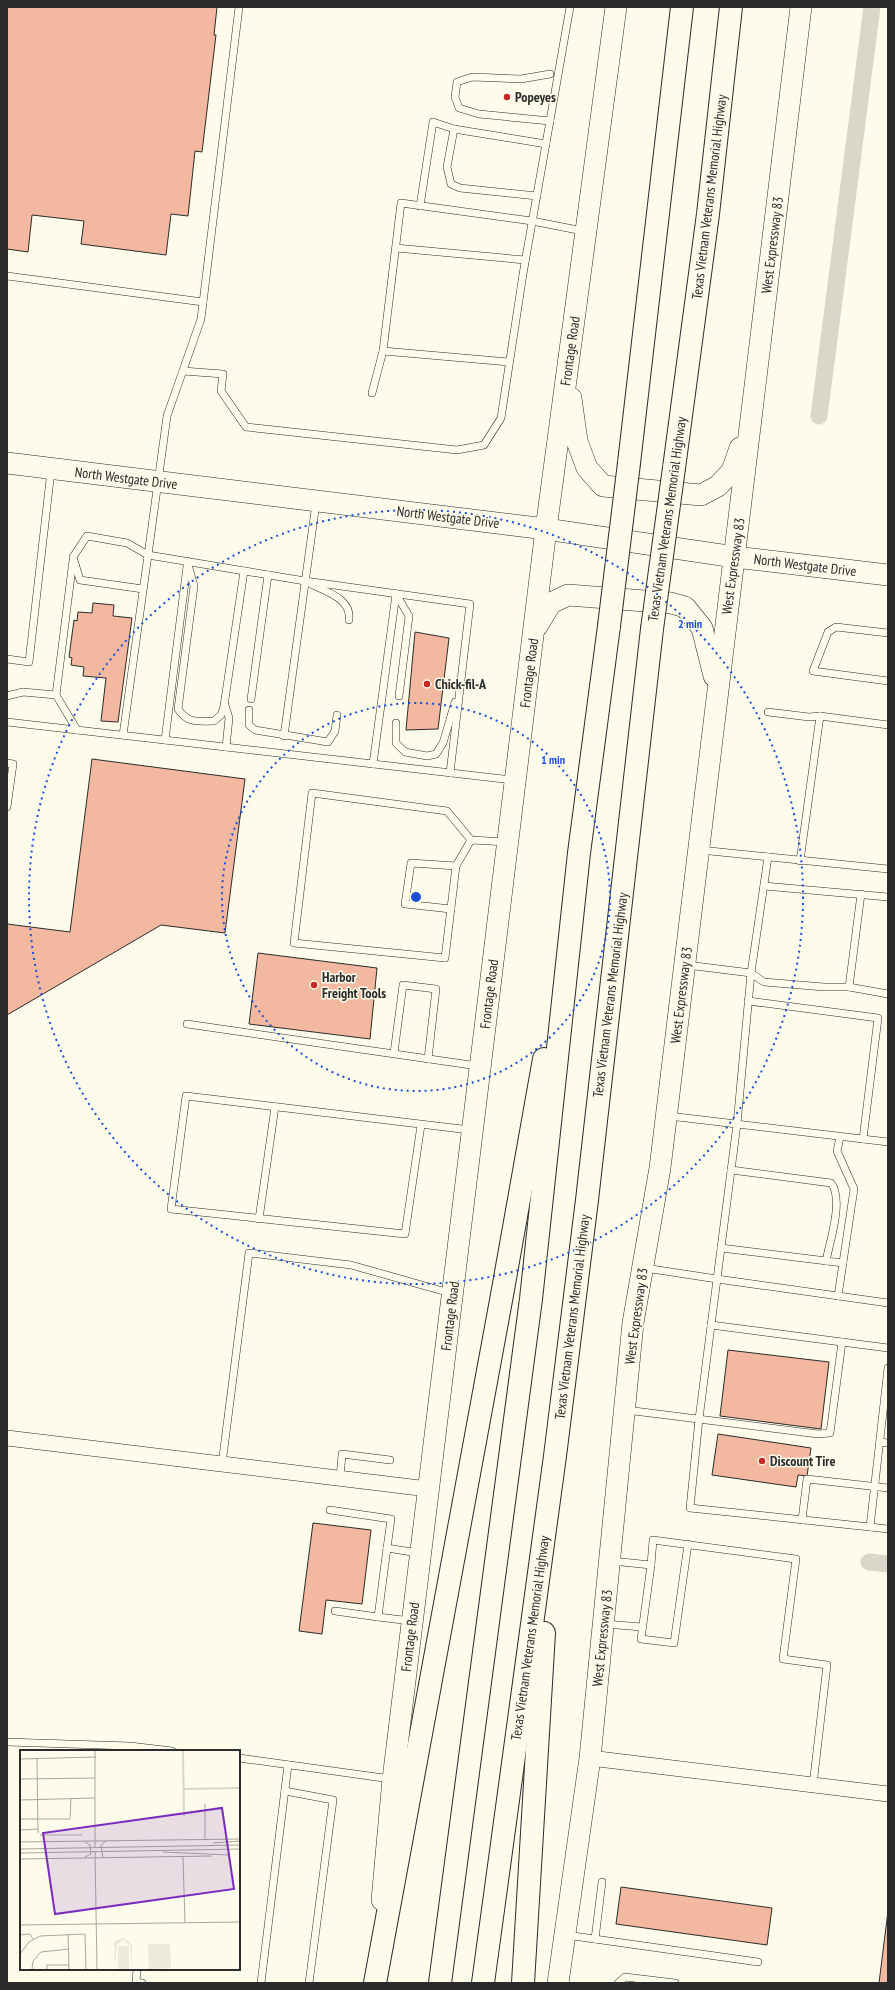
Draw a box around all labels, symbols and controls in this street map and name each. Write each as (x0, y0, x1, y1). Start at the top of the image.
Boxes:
place label: Popeyes (515, 88, 556, 106)
marker: Popeyes (502, 92, 512, 102)
street label: Texas Vietnam Veterans Memorial Highway (687, 93, 731, 301)
street label: West Expressway 83 (757, 196, 787, 294)
street label: Frontage Road (556, 315, 584, 387)
street label: Texas Vietnam Veterans Memorial Highway (644, 415, 690, 623)
street label: North Westgate Drive (74, 463, 179, 493)
street label: North Westgate Drive (396, 502, 501, 532)
street label: West Expressway 83 (717, 516, 749, 616)
street label: North Westgate Drive (753, 550, 858, 580)
text: 2 min (678, 616, 702, 631)
street label: Frontage Road (516, 637, 542, 709)
place label: Chick-fil-A (435, 675, 487, 693)
marker: Chick-fil-A (422, 679, 432, 689)
text: 1 min (541, 752, 565, 767)
centre of rings (409, 890, 423, 904)
street label: Texas Vietnam Veterans Memorial Highway (588, 891, 632, 1099)
street label: West Expressway 83 (666, 946, 696, 1044)
street label: Frontage Road (476, 958, 502, 1030)
place label: Harbor Freight Tools (322, 968, 386, 1002)
marker: Harbor Freight Tools (309, 980, 319, 990)
street label: Texas Vietnam Veterans Memorial Highway (550, 1213, 594, 1421)
street label: West Expressway 83 (620, 1266, 652, 1366)
street label: Frontage Road (437, 1280, 463, 1352)
place label: Discount Tire (770, 1452, 835, 1470)
marker: Discount Tire (757, 1456, 767, 1466)
street label: Texas Vietnam Veterans Memorial Highway (507, 1534, 553, 1742)
street label: West Expressway 83 (588, 1589, 616, 1687)
street label: Frontage Road (397, 1601, 423, 1673)
inset map (20, 1750, 240, 1970)

